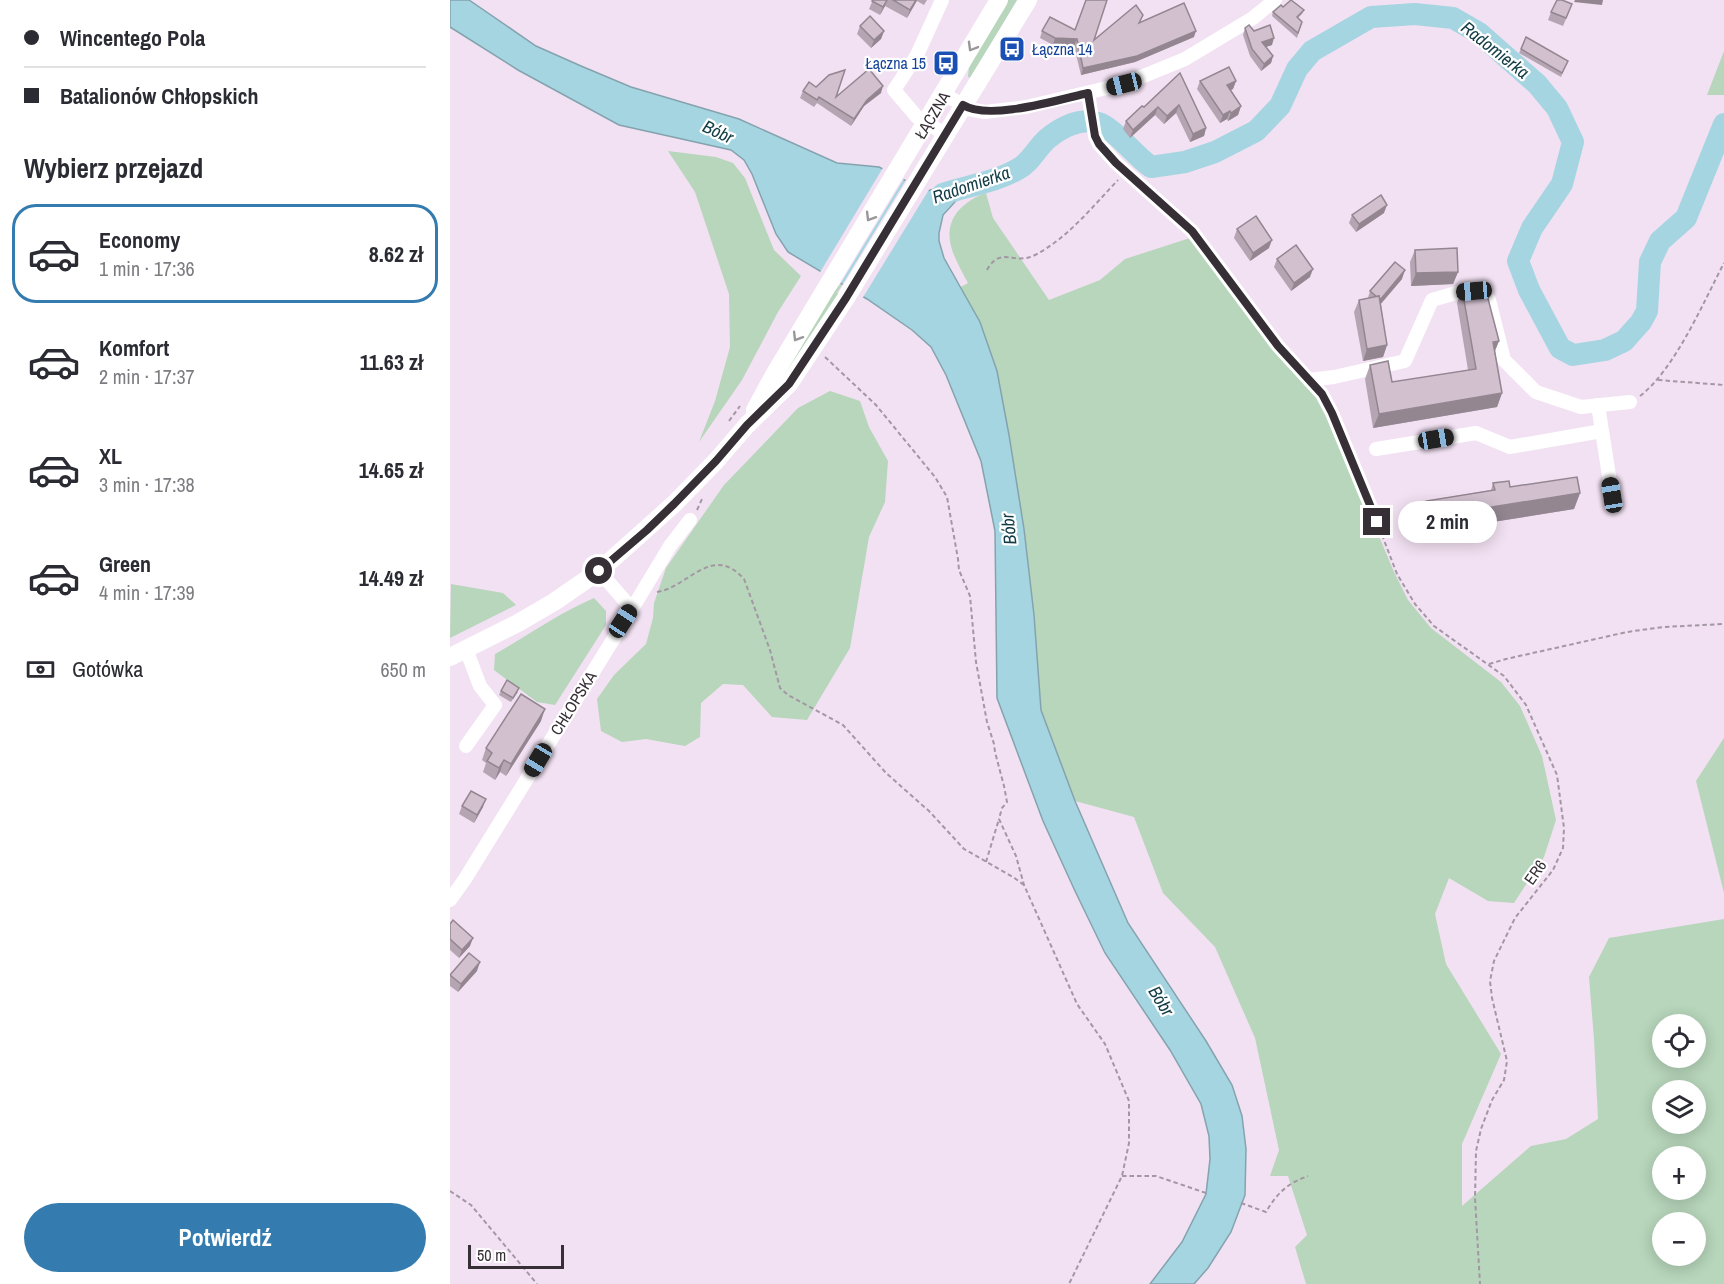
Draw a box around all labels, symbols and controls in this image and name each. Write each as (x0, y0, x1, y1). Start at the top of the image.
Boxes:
water label: Radomierka (1456, 15, 1535, 84)
text: Wincentego Pola (60, 23, 205, 53)
bus stop icon: Łączna 14 (997, 34, 1027, 64)
place label: Łączna 14 (1032, 38, 1093, 60)
one-way arrow (968, 41, 979, 51)
bus stop icon: Łączna 15 (931, 48, 961, 78)
place label: Łączna 15 (865, 52, 926, 74)
car (1104, 71, 1144, 97)
text: Batalionów Chłopskich (60, 81, 259, 111)
street label: ŁĄCZNA (909, 87, 955, 143)
water label: Bóbr (699, 114, 739, 150)
text: Wybierz przejazd (24, 150, 203, 186)
water label: Radomierka (929, 160, 1013, 209)
one-way arrow (865, 211, 877, 221)
text: Economy (99, 225, 180, 255)
icon: car (27, 227, 81, 281)
text: 8.62 zł (369, 239, 423, 269)
text: 1 min · 17:36 (99, 255, 195, 282)
car (1455, 280, 1493, 302)
one-way arrow (792, 331, 804, 341)
text: Komfort (99, 333, 169, 363)
icon: car (27, 335, 81, 389)
text: 11.63 zł (360, 347, 423, 377)
text: 2 min · 17:37 (99, 363, 195, 390)
car (1417, 427, 1455, 451)
text: XL (99, 441, 122, 471)
icon: car (27, 443, 81, 497)
text: 14.65 zł (359, 455, 423, 485)
text: 3 min · 17:38 (99, 471, 195, 498)
car (1600, 476, 1624, 514)
callout: 2 min (1398, 501, 1497, 543)
route end (1363, 508, 1390, 535)
text: 2 min (1426, 508, 1469, 535)
water label: Bóbr (994, 511, 1023, 546)
text: Green (99, 549, 151, 579)
icon: car (27, 551, 81, 605)
route start (585, 557, 612, 584)
text: 14.49 zł (359, 563, 423, 593)
text: 4 min · 17:39 (99, 579, 195, 606)
car (606, 601, 640, 641)
icon: cash (24, 653, 57, 686)
text: Gotówka (72, 654, 143, 684)
text: 650 m (380, 656, 426, 683)
street label: CHŁOPSKA (545, 667, 601, 739)
car (521, 740, 555, 780)
street label: ER6 (1519, 855, 1551, 889)
water label: Bóbr (1143, 981, 1181, 1021)
map controls (1652, 1014, 1706, 1266)
button: locate (1652, 1014, 1706, 1068)
button: layers (1652, 1080, 1706, 1134)
button: + (1652, 1146, 1706, 1200)
button: Potwierdź (24, 1203, 426, 1272)
button: − (1652, 1212, 1706, 1266)
scale bar (468, 1242, 564, 1270)
text: 50 m (477, 1244, 506, 1266)

